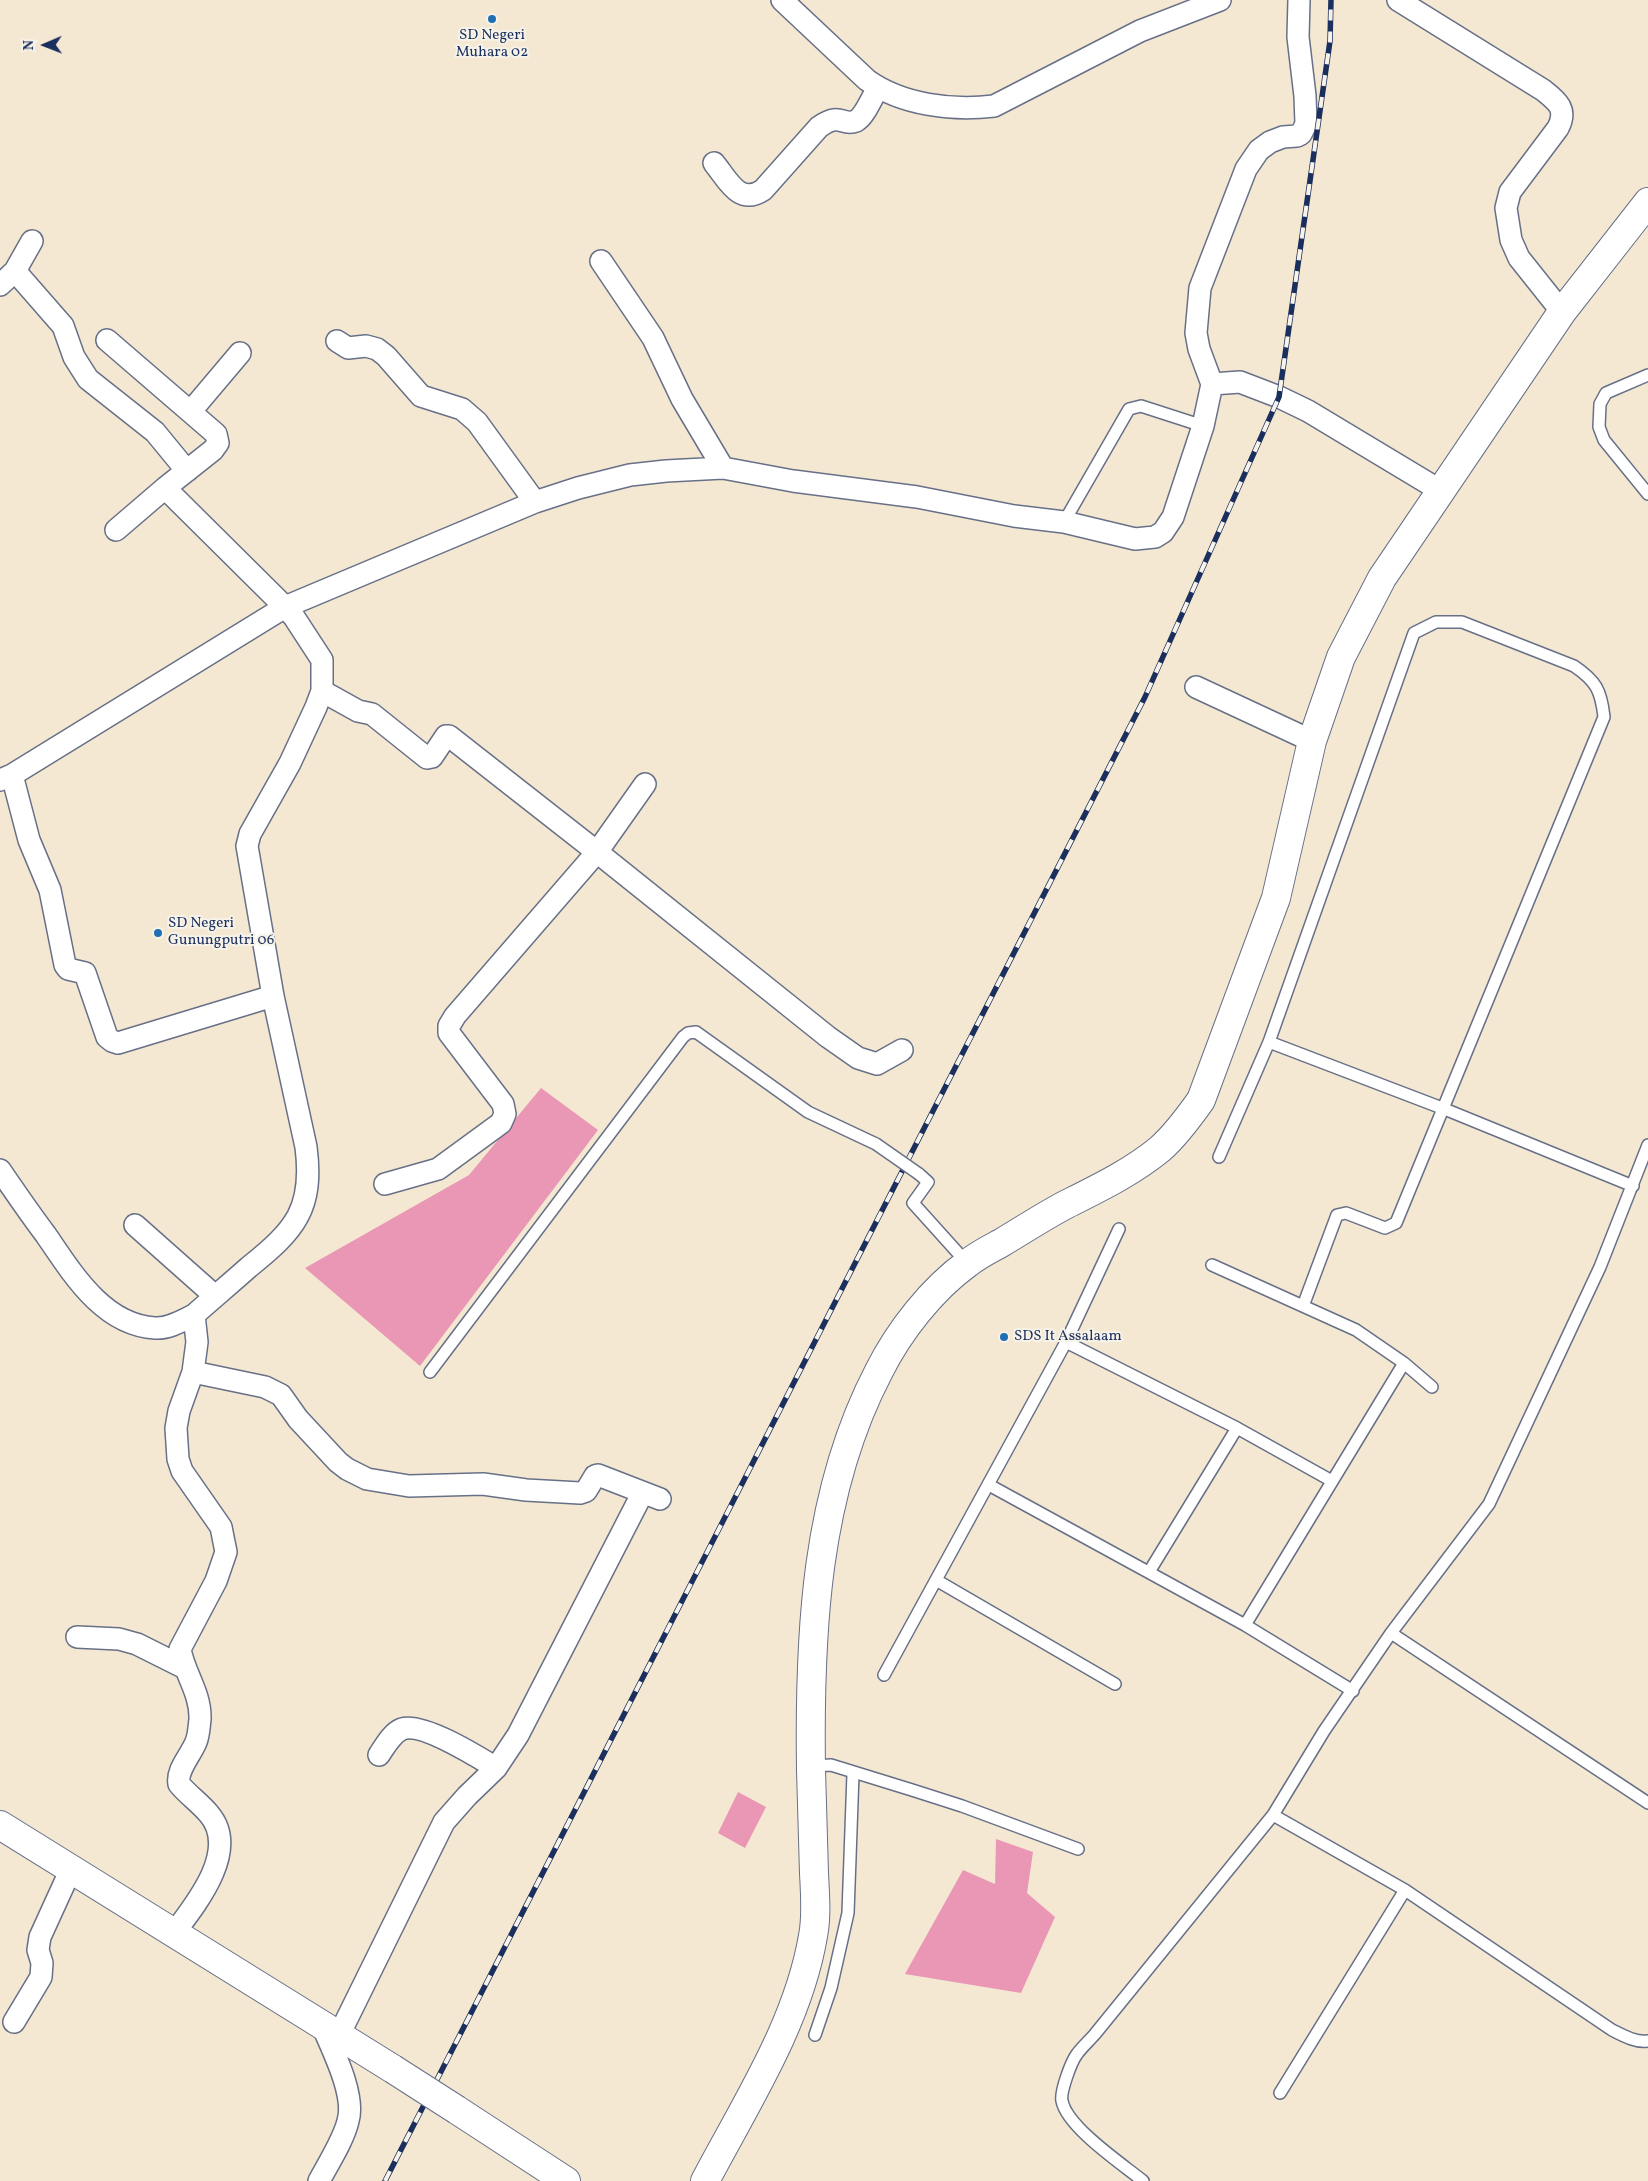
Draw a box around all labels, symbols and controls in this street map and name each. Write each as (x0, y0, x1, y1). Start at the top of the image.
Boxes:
marker: SD Negeri Muhara 02 (486, 13, 498, 25)
north arrow (20, 20, 70, 70)
place label: SD Negeri Muhara 02 (456, 27, 528, 62)
text: N (20, 40, 39, 51)
place label: SD Negeri Gunungputri 06 (168, 915, 274, 950)
marker: SD Negeri Gunungputri 06 (152, 927, 164, 939)
place label: SDS It Assalaam (1014, 1328, 1122, 1346)
marker: SDS It Assalaam (998, 1331, 1010, 1343)

